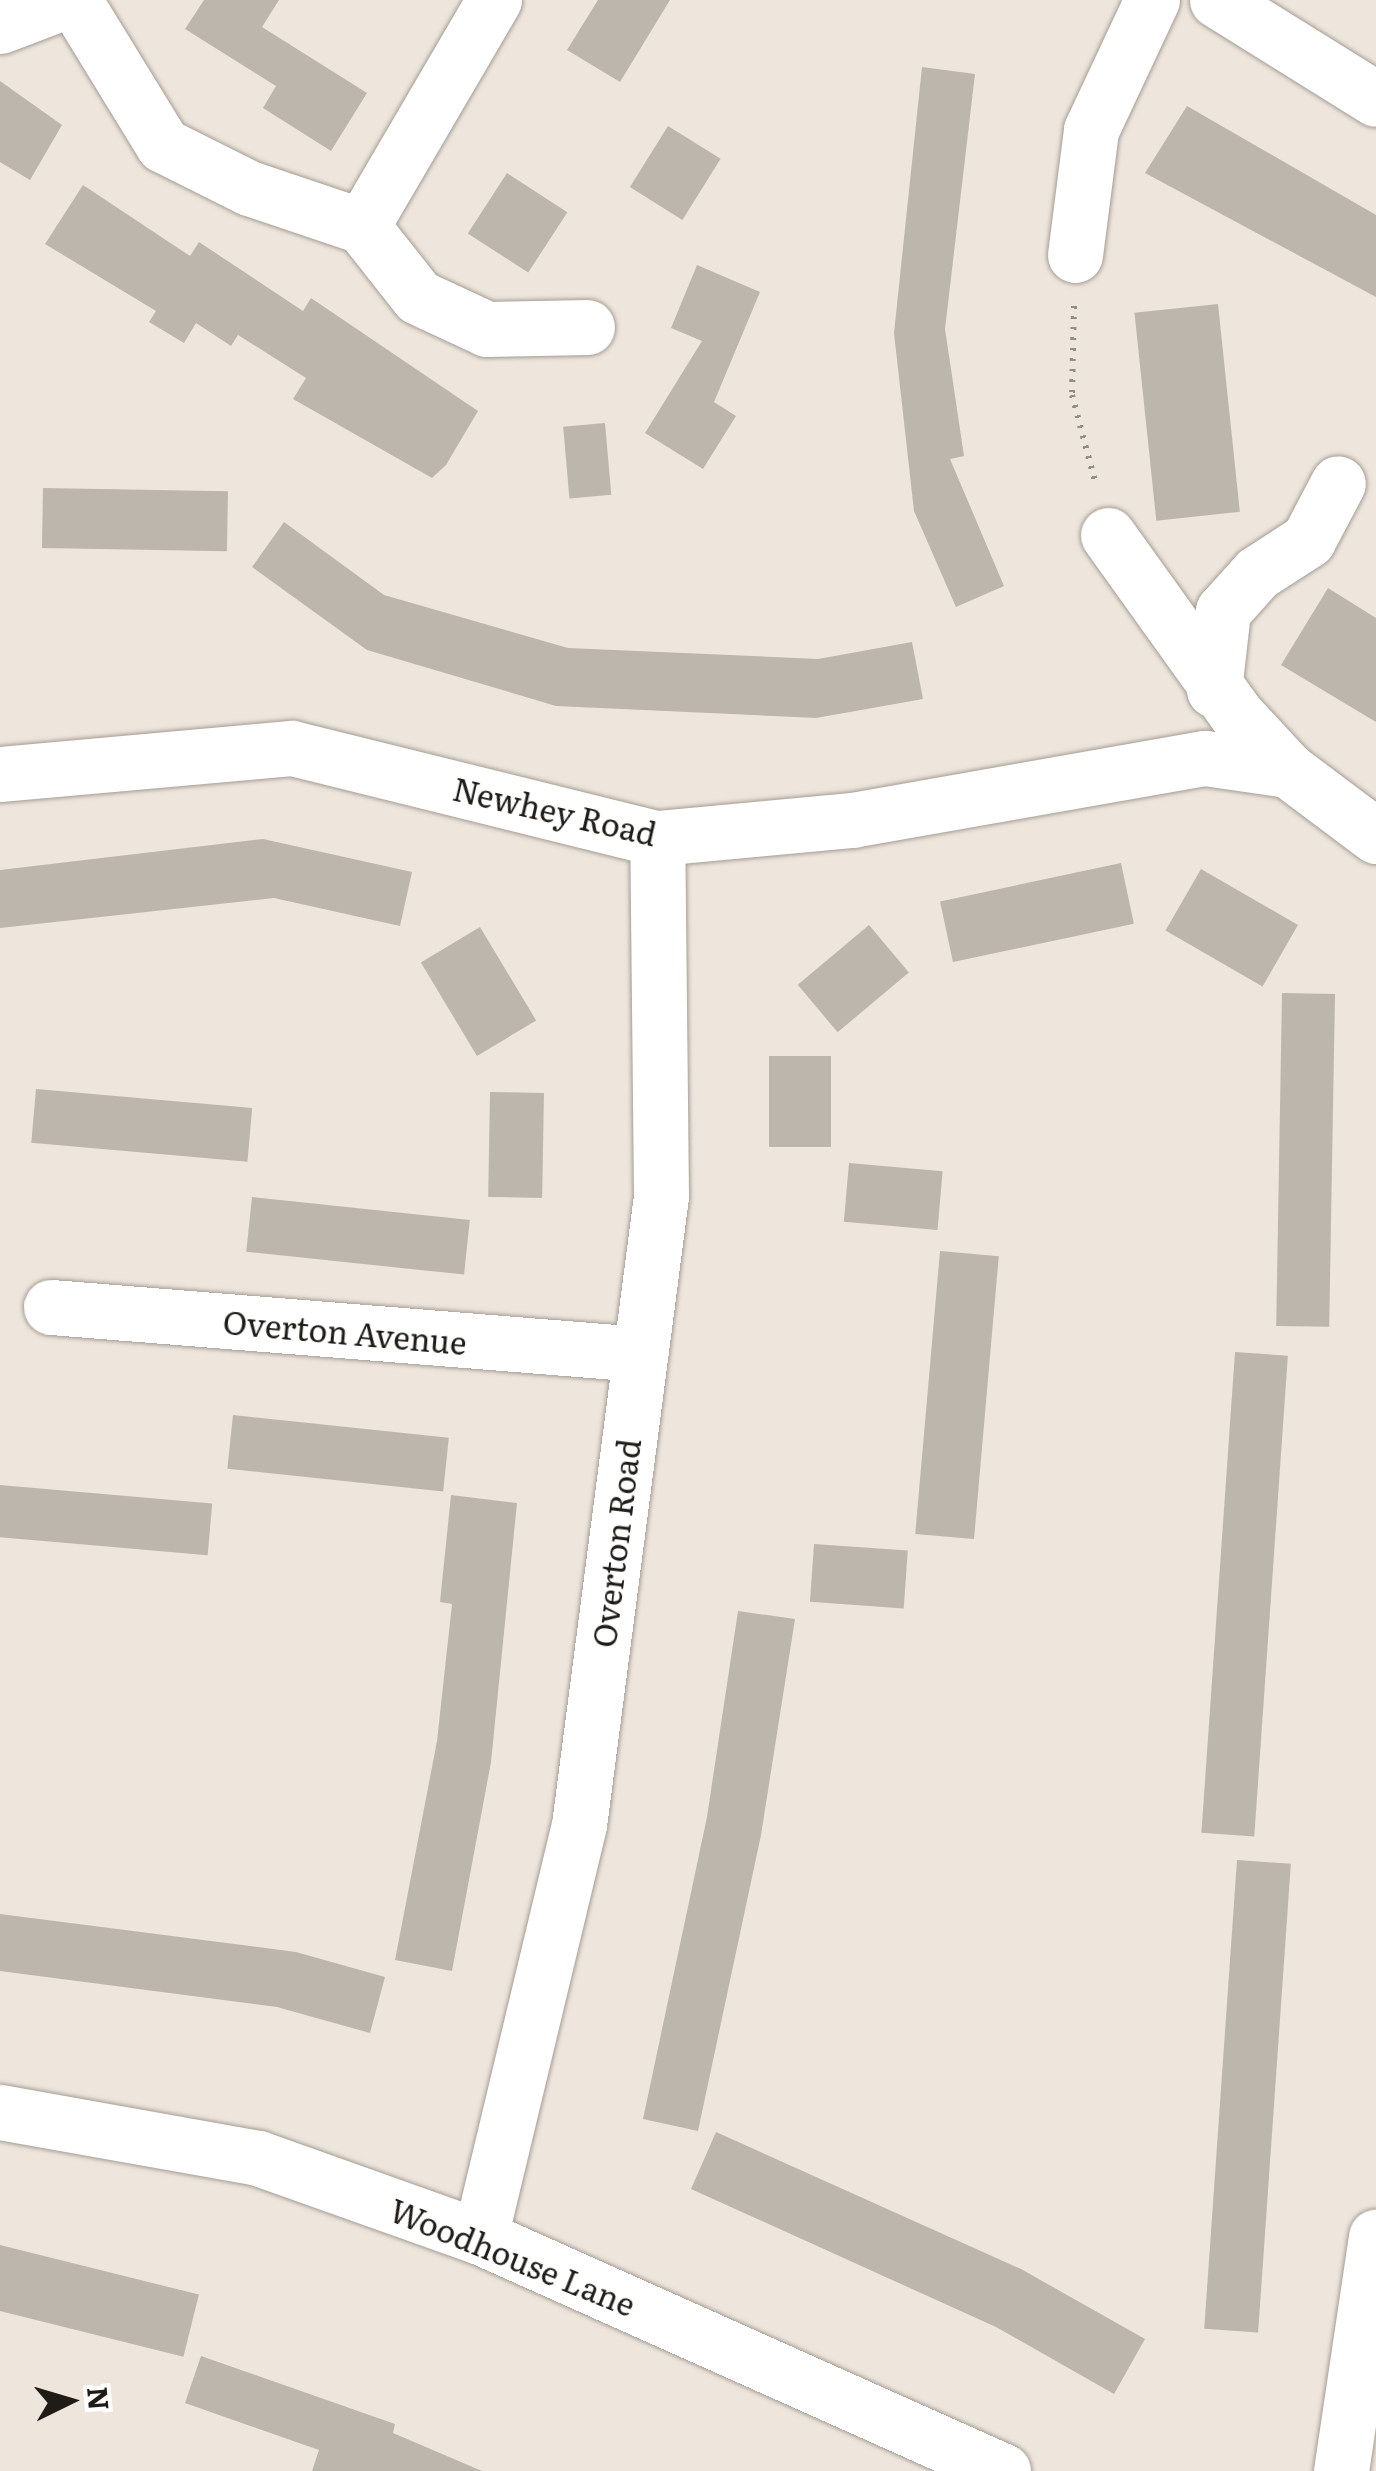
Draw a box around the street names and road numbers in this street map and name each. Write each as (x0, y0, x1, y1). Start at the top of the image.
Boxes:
street label: Newhey Road (449, 768, 661, 852)
street label: Overton Avenue (221, 1301, 469, 1361)
street label: Overton Road (583, 1436, 647, 1650)
street label: Woodhouse Lane (385, 2189, 641, 2323)

